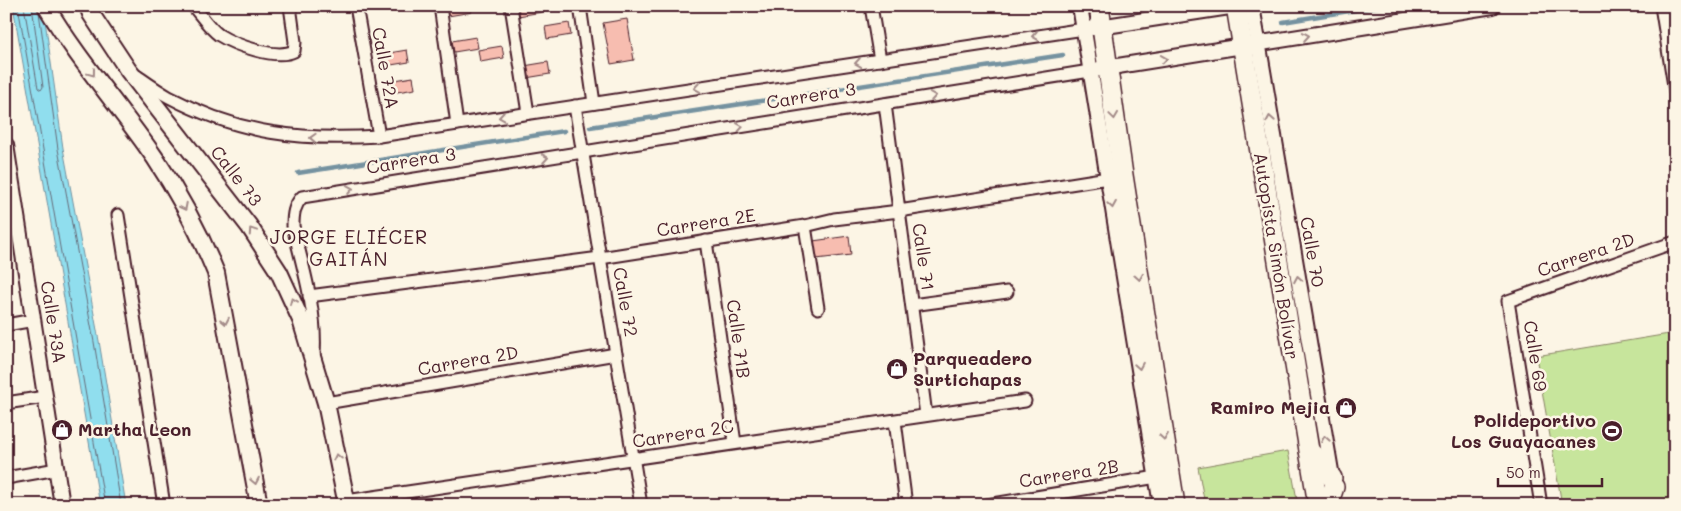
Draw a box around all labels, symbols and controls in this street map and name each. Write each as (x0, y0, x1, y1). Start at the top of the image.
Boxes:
street label: Calle 72A (367, 25, 405, 111)
one-way arrow (1031, 31, 1040, 41)
one-way arrow (1301, 32, 1310, 42)
one-way arrow (1161, 54, 1169, 65)
one-way arrow (853, 58, 862, 68)
one-way arrow (87, 67, 95, 76)
street label: Carrera 3 (765, 76, 857, 114)
one-way arrow (692, 82, 701, 92)
one-way arrow (930, 91, 938, 102)
one-way arrow (497, 111, 505, 122)
one-way arrow (1109, 112, 1119, 121)
one-way arrow (1266, 115, 1276, 123)
one-way arrow (735, 122, 744, 132)
one-way arrow (309, 132, 317, 143)
street label: Calle 73 (206, 140, 268, 211)
street label: Carrera 3 (365, 141, 457, 179)
street label: Autopista Simón Bolívar (1249, 151, 1305, 361)
one-way arrow (540, 154, 549, 164)
one-way arrow (345, 185, 354, 195)
one-way arrow (1107, 201, 1117, 210)
one-way arrow (178, 202, 188, 211)
street label: Carrera 2E (655, 202, 757, 242)
street label: Calle 70 (1295, 215, 1331, 289)
street label: Calle 71 (907, 221, 941, 292)
district label: JORGE ELIÉCER GAITÁN (270, 224, 428, 271)
street label: Carrera 2D (1534, 226, 1638, 282)
one-way arrow (249, 227, 259, 236)
street label: Calle 72 (608, 265, 644, 338)
one-way arrow (1134, 273, 1144, 281)
one-way arrow (1293, 275, 1303, 284)
street label: Calle 73A (36, 279, 72, 365)
one-way arrow (288, 297, 299, 306)
street label: Calle 71B (722, 298, 756, 380)
one-way arrow (219, 317, 229, 326)
street label: Calle 69 (1519, 319, 1553, 393)
street label: Carrera 2D (416, 339, 520, 381)
place label: Parqueadero Surtichapas (913, 346, 1032, 391)
shop icon: Parqueadero Surtichapas (885, 357, 909, 381)
one-way arrow (1133, 361, 1143, 370)
place label: Ramiro Mejia (1210, 395, 1330, 419)
shop icon: Ramiro Mejia (1334, 396, 1358, 420)
place label: Polideportivo Los Guayacanes (1451, 408, 1596, 453)
street label: Carrera 2C (631, 413, 735, 453)
place label: Martha Leon (78, 417, 191, 441)
shop icon: Martha Leon (50, 418, 74, 442)
sports icon: Polideportivo Los Guayacanes (1600, 419, 1624, 443)
one-way arrow (1159, 433, 1169, 442)
one-way arrow (1320, 435, 1331, 443)
one-way arrow (332, 453, 343, 461)
street label: Carrera 2B (1017, 453, 1120, 493)
scale bar (1498, 456, 1602, 488)
text: 50 m (1506, 462, 1541, 482)
one-way arrow (249, 477, 259, 486)

